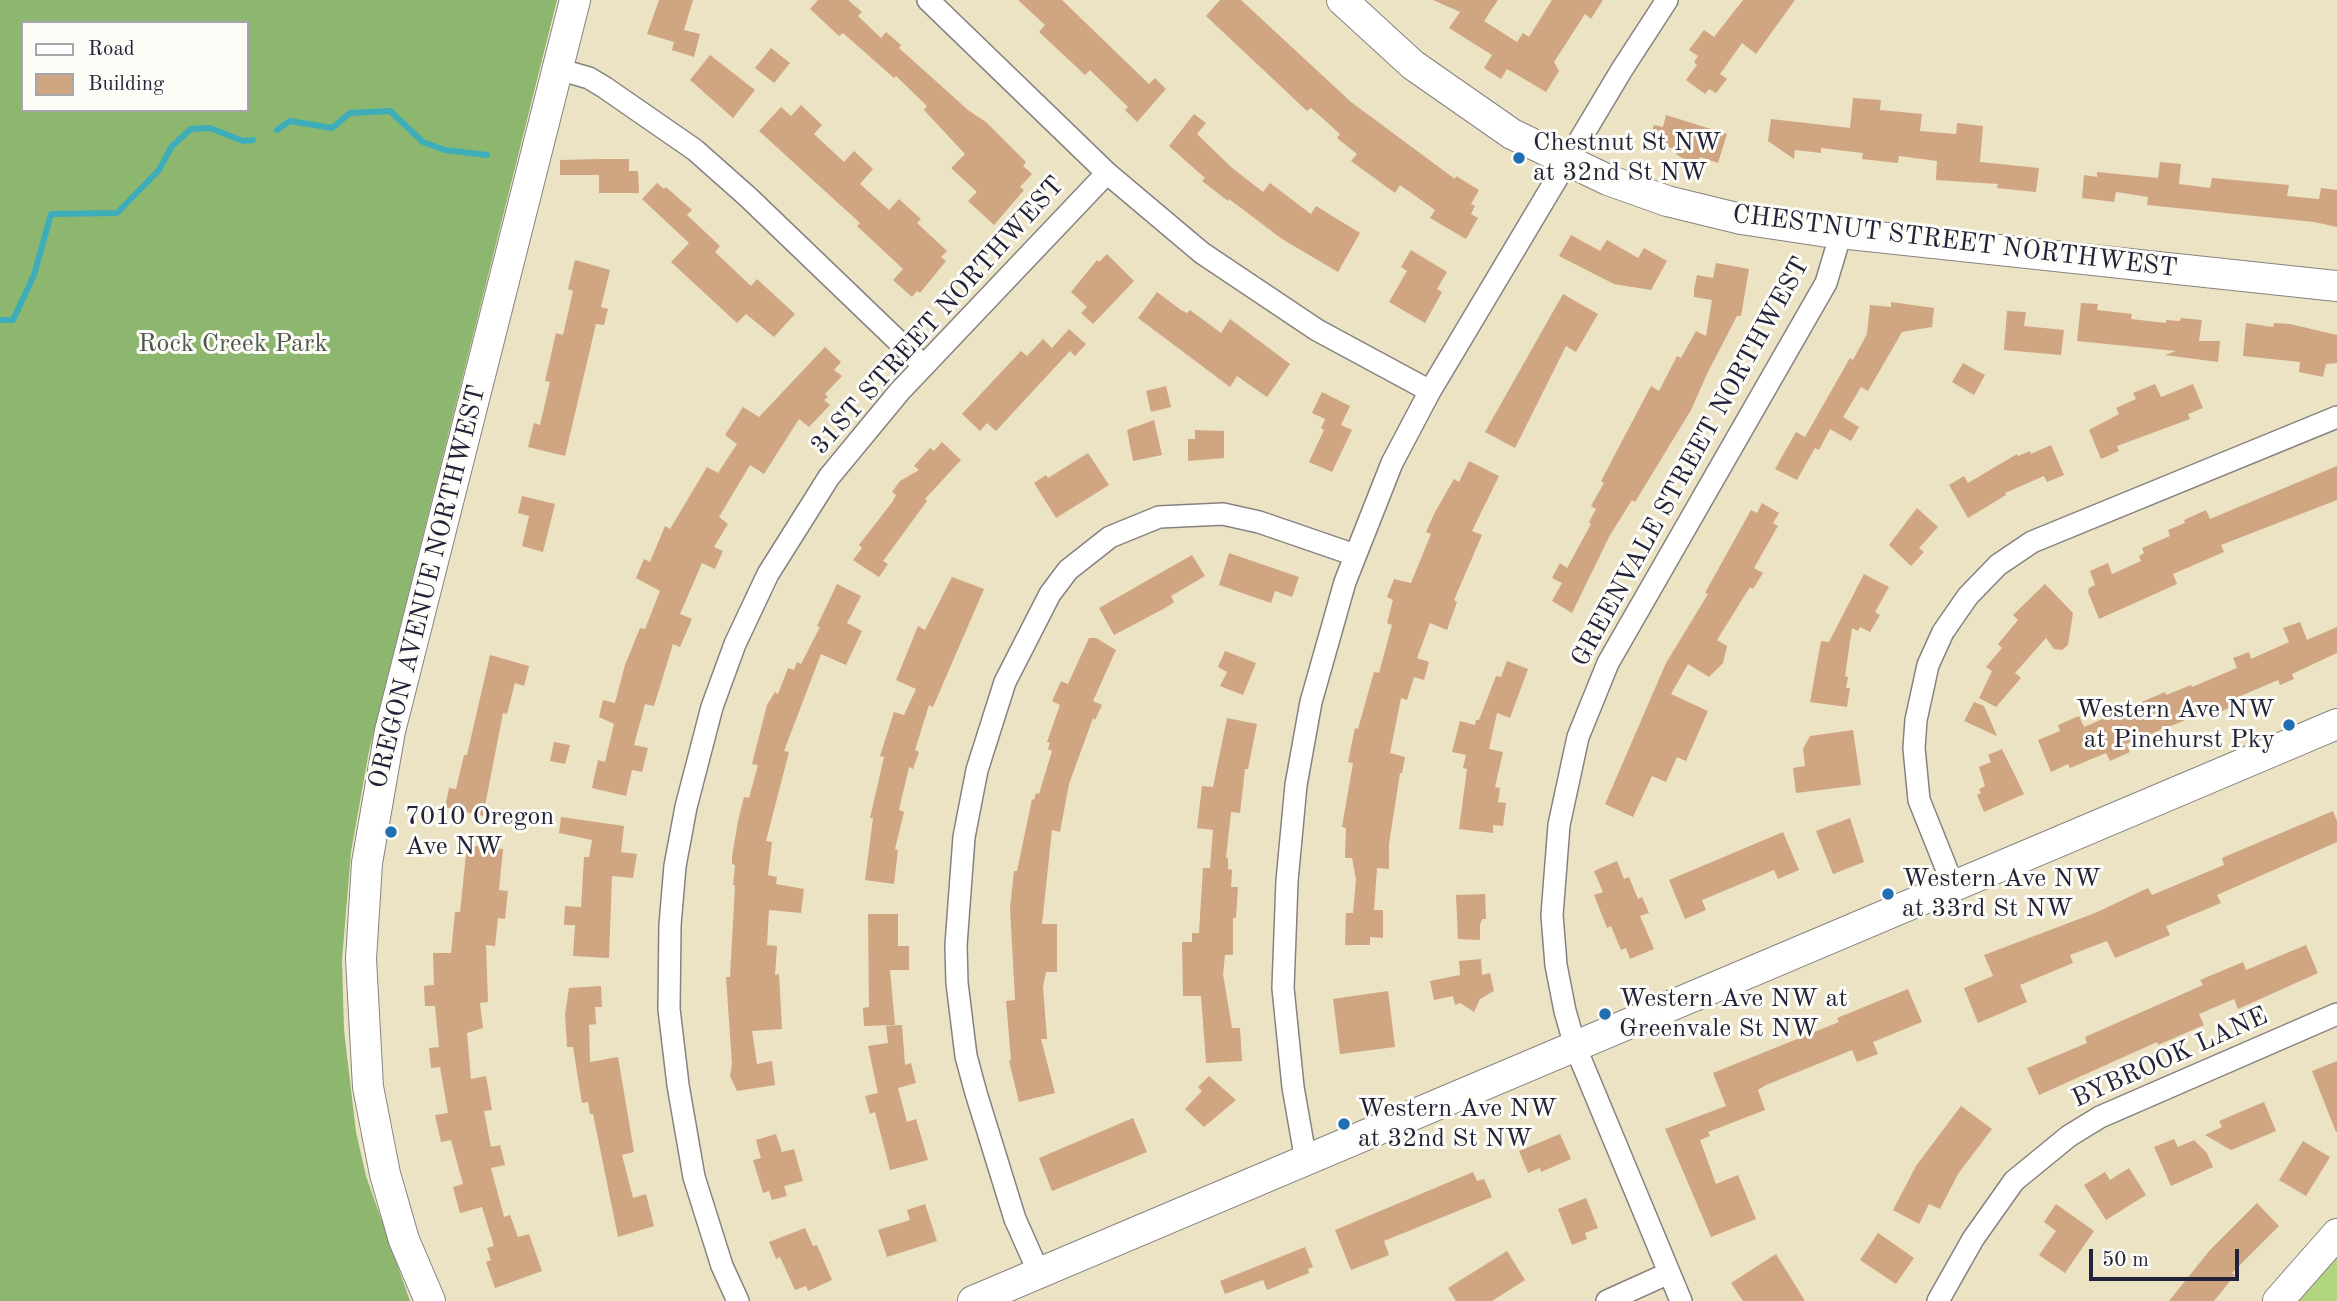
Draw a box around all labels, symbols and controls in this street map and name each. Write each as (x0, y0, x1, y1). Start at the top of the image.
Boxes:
legend (21, 21, 248, 112)
text: Road (88, 39, 135, 60)
text: Building (88, 74, 164, 95)
place label: Chestnut St NW at 32nd St NW (1533, 127, 1721, 188)
marker: Chestnut St NW at 32nd St NW (1511, 150, 1527, 166)
street label: 31ST STREET NORTHWEST (805, 171, 1071, 461)
street label: CHESTNUT STREET NORTHWEST (1731, 199, 2179, 285)
street label: GREENVALE STREET NORTHWEST (1565, 252, 1817, 672)
park label: Rock Creek Park (138, 328, 328, 360)
street label: OREGON AVENUE NORTHWEST (363, 382, 493, 792)
place label: Western Ave NW at Pinehurst Pky (2076, 694, 2275, 756)
marker: Western Ave NW at Pinehurst Pky (2281, 717, 2297, 733)
place label: 7010 Oregon Ave NW (405, 801, 554, 862)
marker: 7010 Oregon Ave NW (383, 824, 399, 840)
place label: Western Ave NW at 33rd St NW (1902, 863, 2101, 924)
marker: Western Ave NW at 33rd St NW (1880, 886, 1896, 902)
place label: Western Ave NW at Greenvale St NW (1619, 983, 1848, 1044)
street label: BYBROOK LANE (2067, 1001, 2273, 1115)
marker: Western Ave NW at Greenvale St NW (1597, 1006, 1613, 1022)
place label: Western Ave NW at 32nd St NW (1358, 1093, 1557, 1154)
marker: Western Ave NW at 32nd St NW (1336, 1116, 1352, 1132)
scale bar (2092, 1234, 2242, 1278)
text: 50 m (2102, 1250, 2149, 1271)

